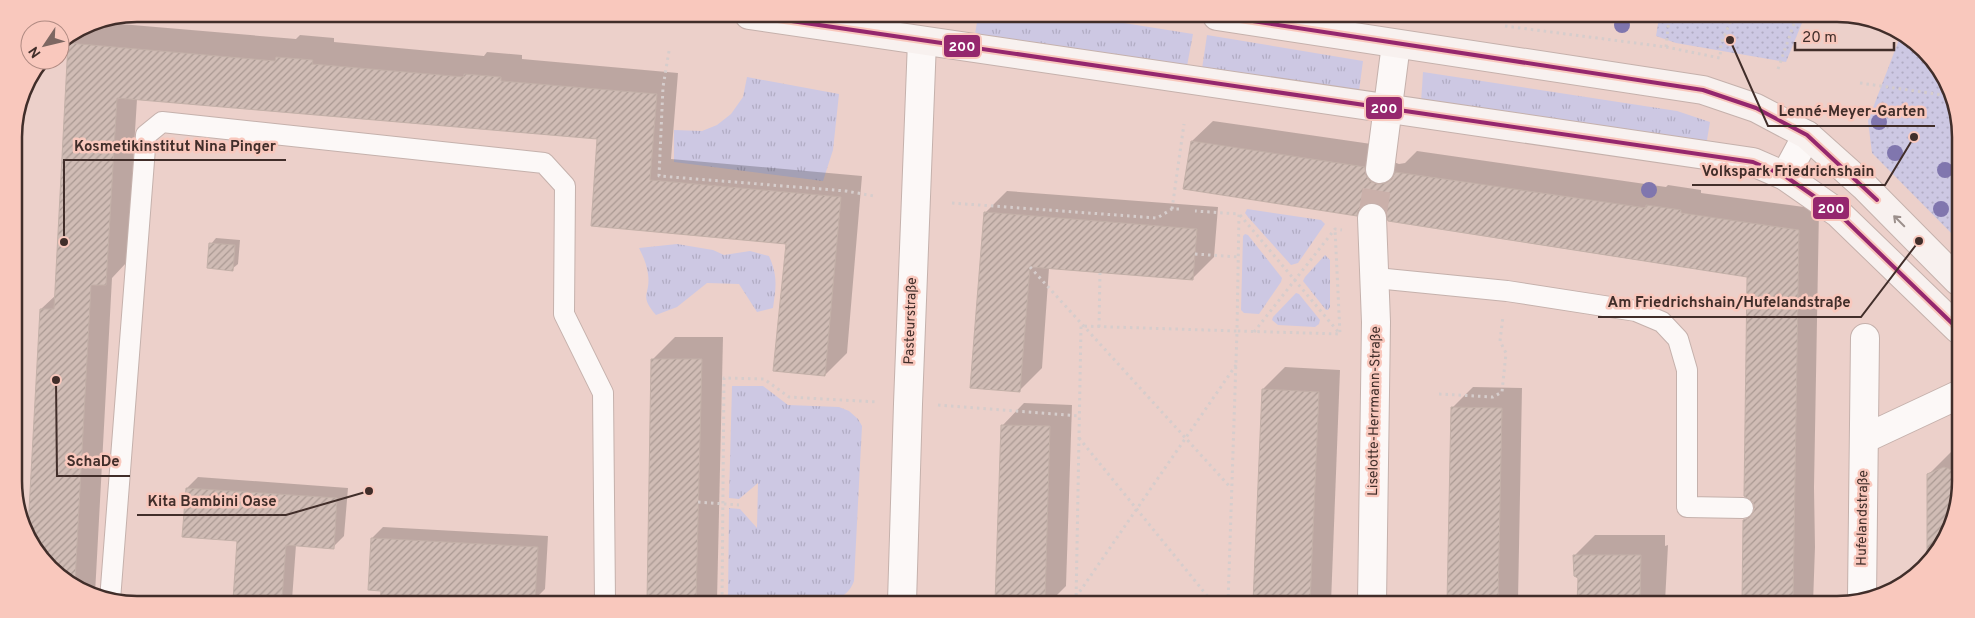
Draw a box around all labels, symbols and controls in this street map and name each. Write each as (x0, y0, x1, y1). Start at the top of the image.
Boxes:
north arrow (20, 20, 70, 70)
scale bar (1795, 20, 1894, 52)
text: 20 m (1802, 29, 1837, 48)
line badge: 200 (943, 34, 981, 58)
text: 200 (948, 39, 976, 56)
text: N (26, 43, 45, 61)
line badge: 200 (1365, 96, 1403, 120)
callout: Lenné-Meyer-Garten (1768, 96, 1935, 126)
text: 200 (1370, 101, 1398, 118)
text: Lenné-Meyer-Garten (1779, 103, 1925, 122)
callout: Kosmetikinstitut Nina Pinger (64, 130, 286, 160)
text: Kosmetikinstitut Nina Pinger (74, 138, 277, 157)
callout: Volkspark Friedrichshain (1692, 155, 1885, 185)
text: Volkspark Friedrichshain (1702, 163, 1874, 182)
line badge: 200 (1812, 196, 1850, 220)
text: 200 (1817, 201, 1845, 218)
one-way arrow (1893, 215, 1905, 227)
street label: Pasteurstraße (901, 277, 921, 365)
callout: Am Friedrichshain/Hufelandstraße (1598, 287, 1861, 317)
text: Am Friedrichshain/Hufelandstraße (1607, 294, 1851, 313)
street label: Liselotte-Herrmann-Straße (1365, 326, 1385, 496)
callout: SchaDe (57, 446, 130, 476)
text: SchaDe (66, 453, 120, 472)
street label: Hufelandstraße (1854, 470, 1872, 566)
callout: Kita Bambini Oase (137, 485, 286, 515)
text: Kita Bambini Oase (147, 493, 277, 512)

